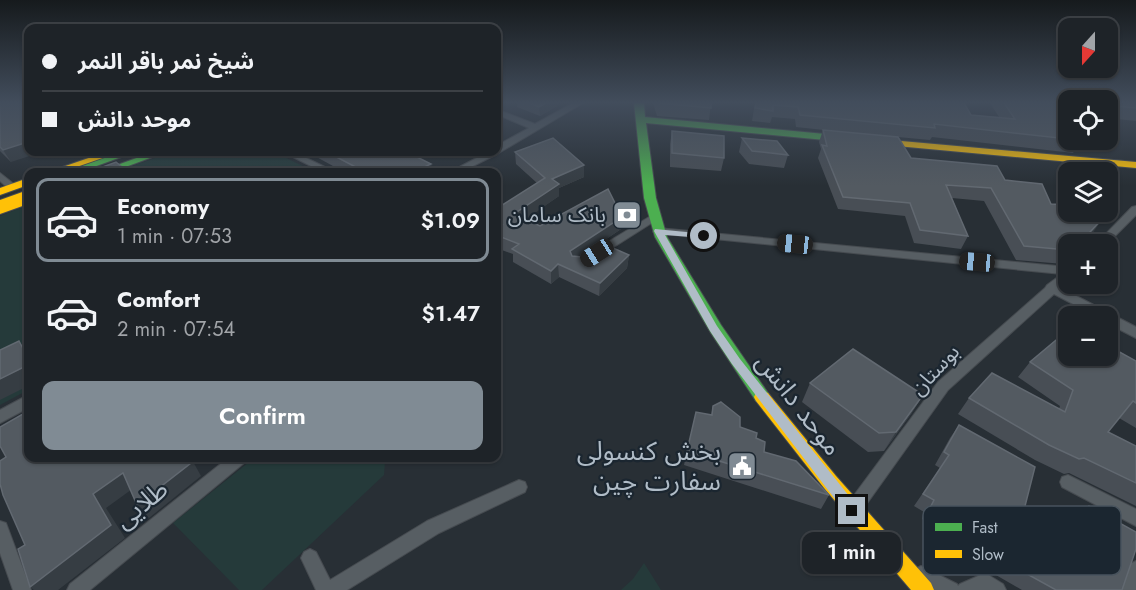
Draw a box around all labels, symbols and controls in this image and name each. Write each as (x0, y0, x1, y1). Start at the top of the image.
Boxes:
north arrow (1058, 18, 1118, 78)
map controls (1058, 18, 1118, 366)
text: شیخ نمر باقر النمر (78, 45, 254, 77)
button: locate (1058, 90, 1118, 150)
text: موحد دانش (78, 103, 191, 135)
button: layers (1058, 162, 1118, 222)
text: Economy (117, 190, 209, 222)
icon: car (45, 193, 99, 247)
bank icon: بانک سامان (611, 199, 643, 231)
place label: بانک سامان (508, 200, 606, 230)
text: $1.09 (421, 204, 480, 236)
text: 1 min · 07:53 (117, 222, 232, 251)
route start (690, 222, 717, 249)
car (776, 233, 814, 255)
button: + (1058, 234, 1118, 294)
car (577, 236, 617, 270)
car (958, 251, 996, 273)
text: Comfort (117, 283, 200, 315)
icon: car (45, 286, 99, 340)
text: $1.47 (422, 297, 480, 329)
button: − (1058, 306, 1118, 366)
text: 2 min · 07:54 (117, 315, 235, 344)
street label: بوستان (903, 338, 967, 402)
street label: موحد دانش (747, 344, 851, 464)
button: Confirm (42, 381, 483, 450)
place label: بخش کنسولی سفارت چین (577, 432, 721, 500)
public building icon: بخش کنسولی سفارت چین (726, 450, 758, 482)
street label: طلایی (106, 470, 176, 538)
route end (838, 497, 865, 524)
legend (923, 506, 1121, 575)
text: Fast (972, 516, 998, 539)
callout: 1 min (802, 532, 902, 574)
text: 1 min (827, 538, 876, 567)
text: Slow (972, 543, 1004, 566)

